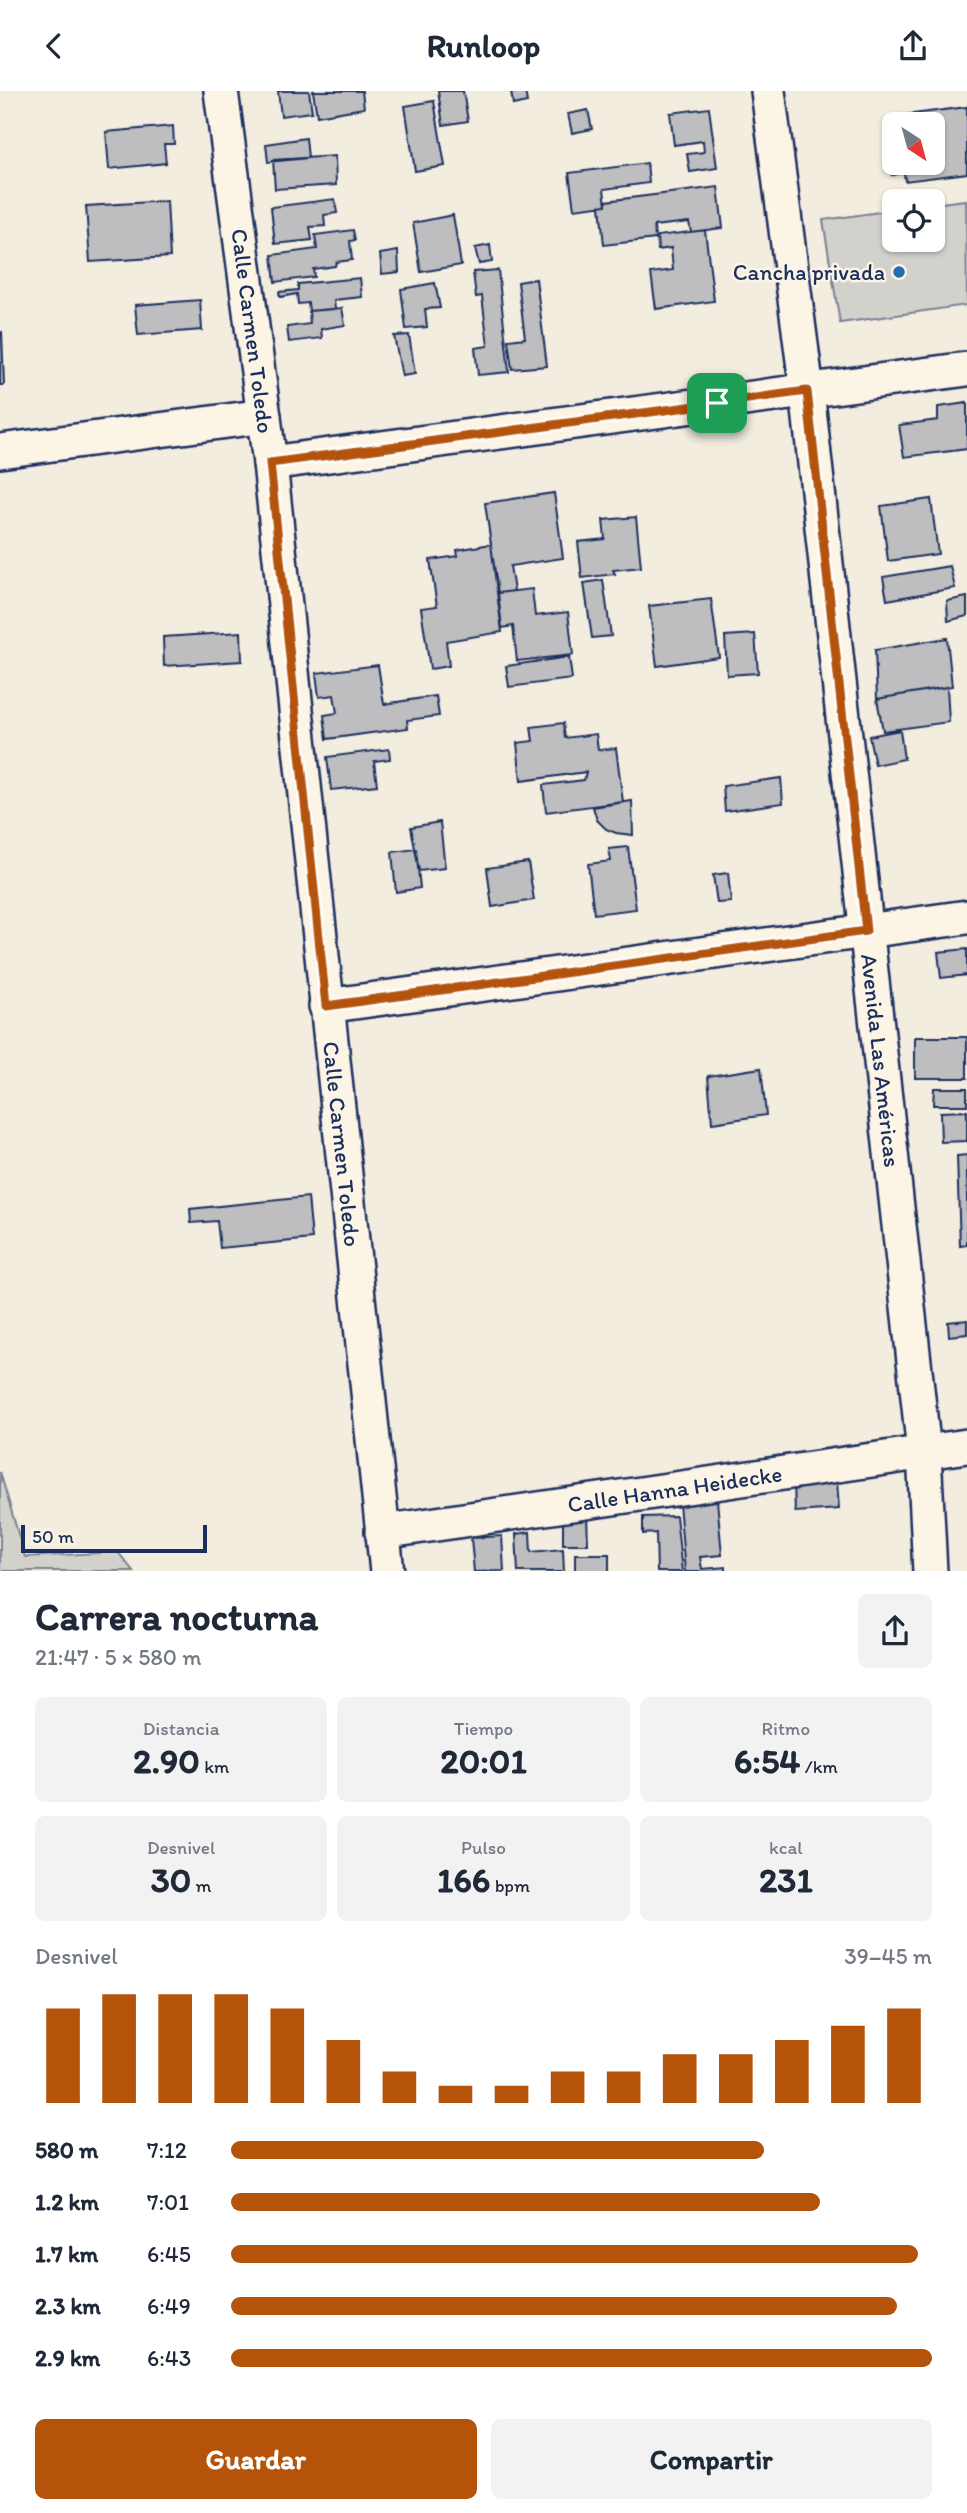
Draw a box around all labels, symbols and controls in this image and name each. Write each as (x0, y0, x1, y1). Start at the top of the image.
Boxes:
icon: back (35, 27, 73, 65)
text: Runloop (427, 27, 540, 65)
icon: share (894, 27, 932, 65)
north arrow (882, 112, 945, 175)
map controls (882, 112, 945, 252)
button: locate (882, 189, 945, 252)
street label: Calle Carmen Toledo (225, 227, 280, 435)
place label: Cancha privada (733, 258, 885, 286)
marker: Cancha privada (891, 264, 907, 280)
pin (687, 373, 747, 433)
icon: arrive (698, 384, 736, 422)
street label: Avenida Las Américas (855, 952, 906, 1169)
street label: Calle Carmen Toledo (317, 1040, 367, 1248)
street label: Calle Hanna Heidecke (566, 1459, 784, 1519)
scale bar (21, 1523, 206, 1554)
text: 50 m (32, 1525, 74, 1548)
text: Carrera nocturna (35, 1594, 318, 1640)
button: share (858, 1594, 932, 1668)
text: 21:47 · 5 × 580 m (35, 1643, 202, 1671)
text: Distancia (143, 1717, 220, 1740)
text: Tiempo (454, 1717, 513, 1740)
text: Ritmo (762, 1717, 810, 1740)
text: 2.90 (133, 1740, 200, 1782)
text: 20:01 (440, 1740, 527, 1782)
text: 6:54 (734, 1740, 800, 1782)
text: km (200, 1755, 229, 1778)
text: /km (800, 1755, 838, 1778)
text: Desnivel (147, 1836, 215, 1859)
text: Pulso (461, 1836, 506, 1859)
text: kcal (769, 1836, 803, 1859)
text: 30 (151, 1859, 191, 1901)
text: 166 (437, 1859, 490, 1901)
text: 231 (759, 1859, 813, 1901)
text: m (191, 1874, 212, 1897)
text: bpm (490, 1874, 530, 1897)
text: Desnivel (35, 1942, 118, 1970)
text: 39–45 m (844, 1942, 932, 1970)
text: 580 m (35, 2136, 98, 2164)
text: 7:12 (147, 2136, 187, 2164)
text: 1.2 km (35, 2188, 99, 2216)
text: 7:01 (147, 2188, 189, 2216)
text: 1.7 km (35, 2240, 98, 2268)
text: 6:45 (147, 2240, 191, 2268)
text: 2.3 km (35, 2292, 101, 2320)
text: 6:49 (147, 2292, 191, 2320)
text: 2.9 km (35, 2344, 100, 2372)
text: 6:43 (147, 2344, 191, 2372)
button: Guardar (35, 2419, 477, 2499)
button: Compartir (491, 2419, 932, 2499)

